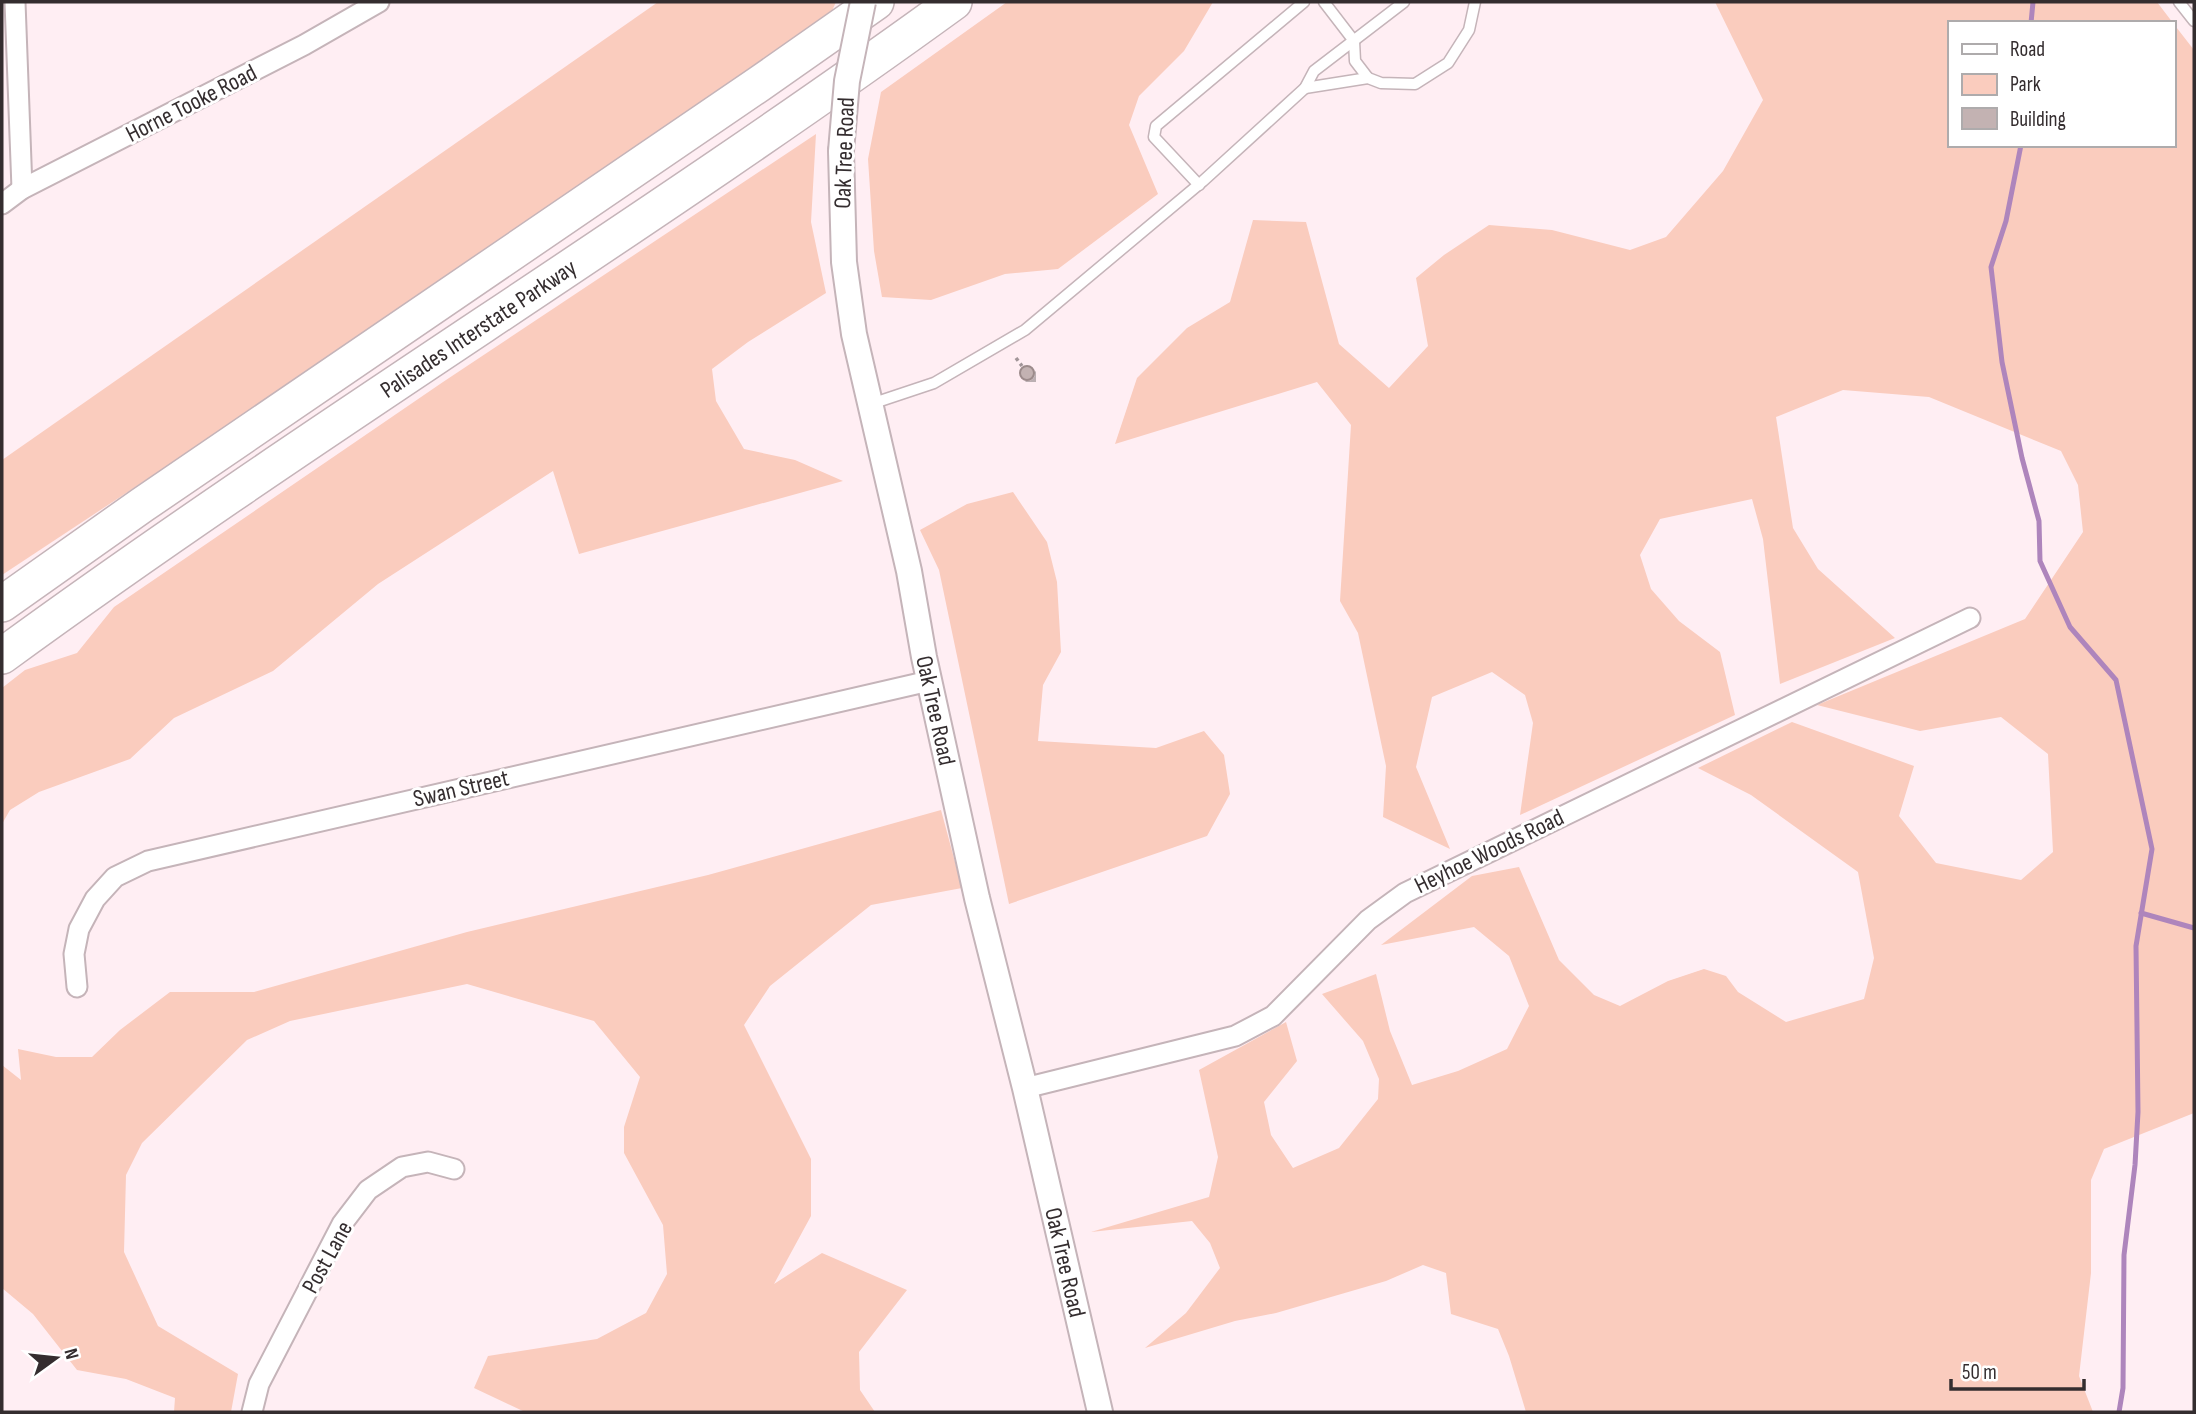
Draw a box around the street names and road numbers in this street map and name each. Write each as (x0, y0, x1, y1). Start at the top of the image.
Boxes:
street label: Horne Tooke Road (121, 58, 262, 149)
street label: Oak Tree Road (828, 97, 861, 209)
street label: Palisades Interstate Parkway (375, 253, 582, 405)
street label: Oak Tree Road (909, 653, 961, 768)
street label: Swan Street (410, 763, 512, 814)
street label: Heyhoe Woods Road (1410, 803, 1568, 900)
street label: Oak Tree Road (1038, 1205, 1092, 1320)
street label: Post Lane (296, 1216, 359, 1298)

